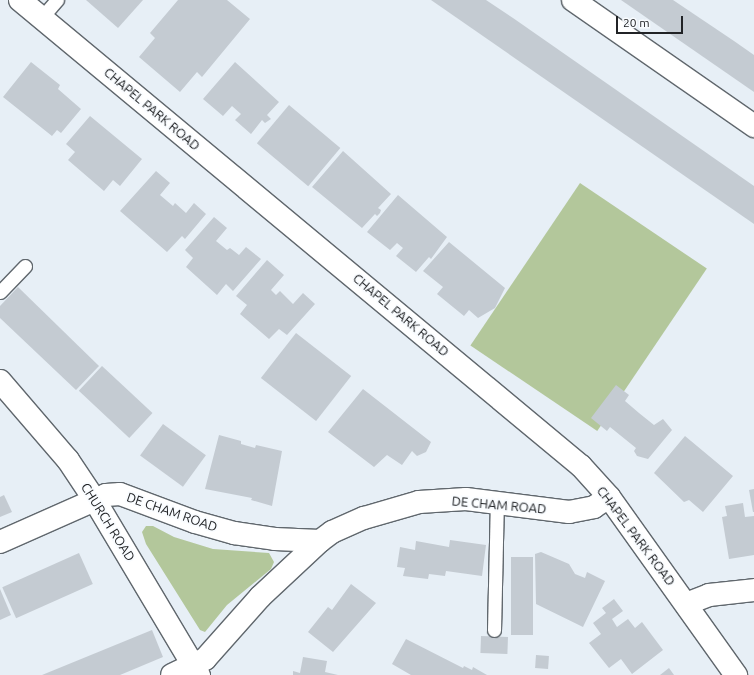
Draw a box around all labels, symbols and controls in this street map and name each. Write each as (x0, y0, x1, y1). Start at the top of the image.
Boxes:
scale bar (618, 8, 685, 34)
text: 20 m (623, 16, 650, 29)
street label: CHAPEL PARK ROAD (101, 64, 203, 154)
street label: CHAPEL PARK ROAD (350, 270, 452, 360)
street label: CHURCH ROAD (78, 480, 138, 564)
street label: CHAPEL PARK ROAD (594, 483, 678, 589)
street label: DE CHAM ROAD (125, 489, 219, 535)
street label: DE CHAM ROAD (451, 493, 547, 517)

